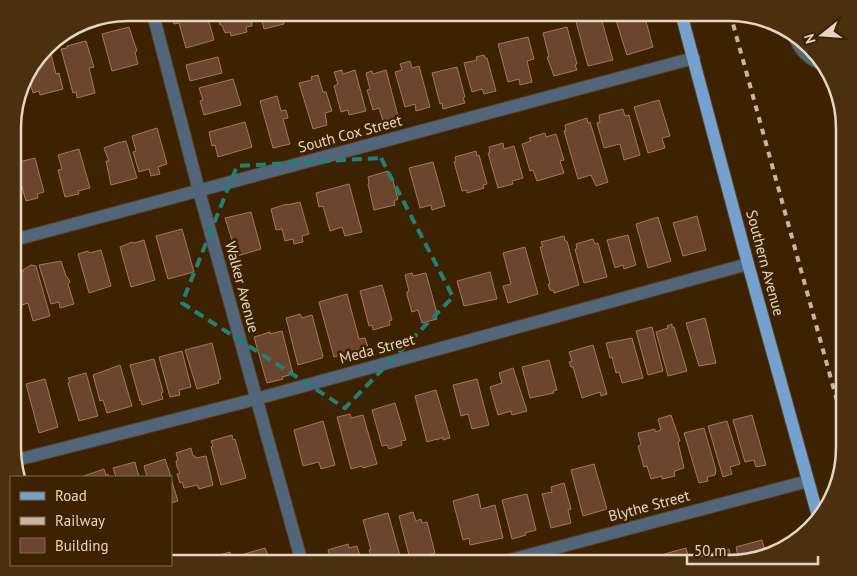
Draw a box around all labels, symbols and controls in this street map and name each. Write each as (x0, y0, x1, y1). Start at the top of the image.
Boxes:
north arrow (797, 10, 847, 60)
text: N (800, 32, 820, 46)
street label: South Cox Street (296, 111, 404, 157)
street label: Southern Avenue (742, 208, 789, 318)
street label: Walker Avenue (221, 239, 264, 335)
street label: Meda Street (337, 329, 417, 368)
legend (10, 476, 172, 566)
text: Road (55, 486, 87, 505)
street label: Blythe Street (606, 486, 692, 525)
text: Railway (55, 511, 105, 530)
scale bar (687, 534, 818, 566)
text: Building (55, 536, 109, 555)
text: 50 m (694, 541, 727, 560)

